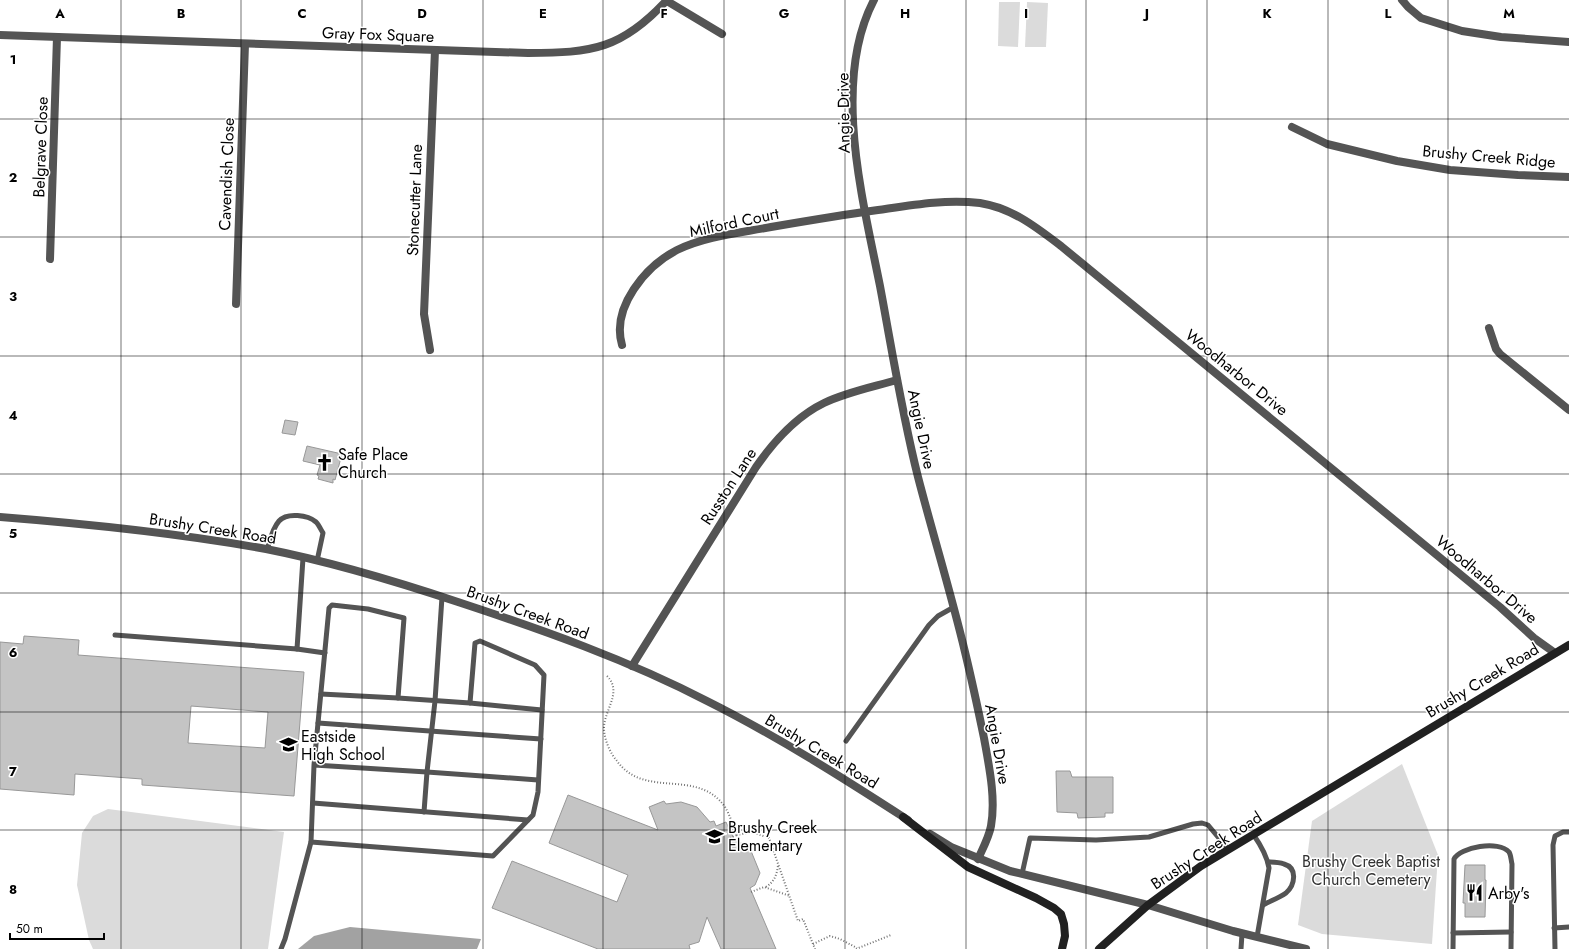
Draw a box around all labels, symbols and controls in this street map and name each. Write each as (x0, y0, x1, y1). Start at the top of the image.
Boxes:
text: A (54, 4, 65, 23)
text: B (177, 4, 186, 23)
text: C (297, 4, 307, 23)
text: D (417, 4, 427, 23)
text: E (539, 4, 547, 23)
text: F (660, 4, 668, 23)
text: G (779, 4, 790, 23)
text: H (900, 4, 910, 23)
text: I (1024, 4, 1028, 23)
text: J (1142, 4, 1149, 23)
text: K (1262, 4, 1272, 23)
text: L (1385, 4, 1392, 23)
text: M (1503, 4, 1515, 23)
street label: Gray Fox Square (321, 21, 435, 48)
text: 1 (10, 50, 16, 69)
street label: Angie Drive (831, 72, 856, 154)
street label: Belgrave Close (27, 96, 54, 198)
street label: Cavendish Close (213, 117, 240, 231)
street label: Brushy Creek Ridge (1421, 139, 1556, 174)
street label: Stonecutter Lane (401, 144, 428, 256)
text: 2 (9, 168, 17, 187)
street label: Milford Court (687, 202, 781, 243)
text: 3 (9, 287, 17, 306)
street label: Woodharbor Drive (1180, 324, 1293, 421)
street label: Angie Drive (902, 387, 941, 471)
text: 4 (8, 406, 18, 425)
place label: Safe Place Church (338, 443, 408, 484)
street label: Russton Lane (695, 443, 762, 529)
church icon: Safe Place Church (315, 453, 335, 473)
street label: Brushy Creek Road (148, 507, 278, 550)
text: 5 (9, 524, 17, 543)
street label: Woodharbor Drive (1431, 530, 1543, 629)
street label: Brushy Creek Road (464, 580, 592, 645)
street label: Brushy Creek Road (1421, 637, 1543, 723)
text: 6 (9, 643, 18, 662)
street label: Angie Drive (979, 702, 1016, 786)
street label: Brushy Creek Road (761, 708, 883, 794)
place label: Eastside High School (301, 725, 385, 766)
school or university icon: Eastside High School (278, 735, 298, 755)
text: 7 (9, 762, 17, 781)
street label: Brushy Creek Road (1146, 806, 1266, 895)
place label: Brushy Creek Elementary (728, 816, 818, 857)
school or university icon: Brushy Creek Elementary (705, 826, 725, 846)
park label: Brushy Creek Baptist Church Cemetery (1302, 850, 1440, 891)
text: 8 (9, 880, 17, 899)
place label: Arby's (1488, 882, 1529, 905)
restaurant icon: Arby's (1465, 883, 1485, 903)
scale bar (10, 915, 104, 941)
text: 50 m (16, 920, 43, 938)

